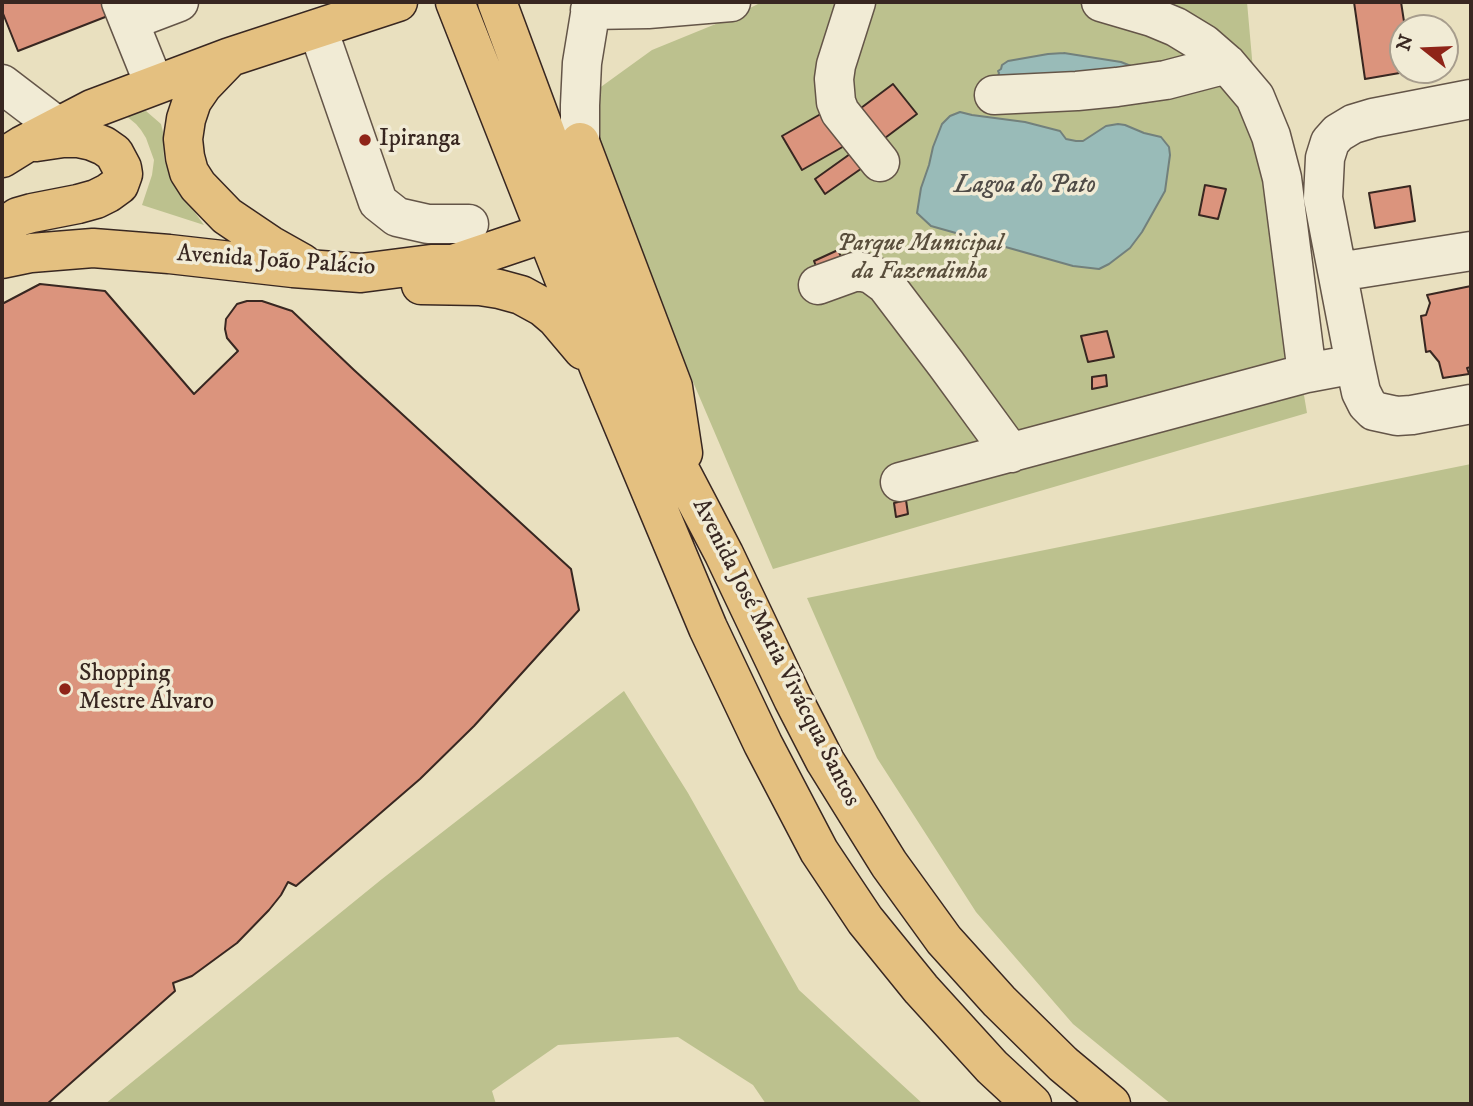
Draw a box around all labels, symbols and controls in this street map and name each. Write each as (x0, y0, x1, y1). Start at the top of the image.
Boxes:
north arrow (1389, 14, 1459, 84)
text: N (1392, 32, 1419, 54)
place label: Ipiranga (379, 126, 460, 154)
marker: Ipiranga (357, 132, 373, 148)
water label: Lagoa do Pato (954, 171, 1096, 203)
park label: Parque Municipal da Fazendinha (837, 231, 1003, 287)
street label: Avenida João Palácio (176, 241, 376, 283)
street label: Avenida José Maria Vivácqua Santos (685, 494, 865, 812)
place label: Shopping Mestre Álvaro (79, 661, 214, 717)
marker: Shopping Mestre Álvaro (57, 681, 73, 697)

